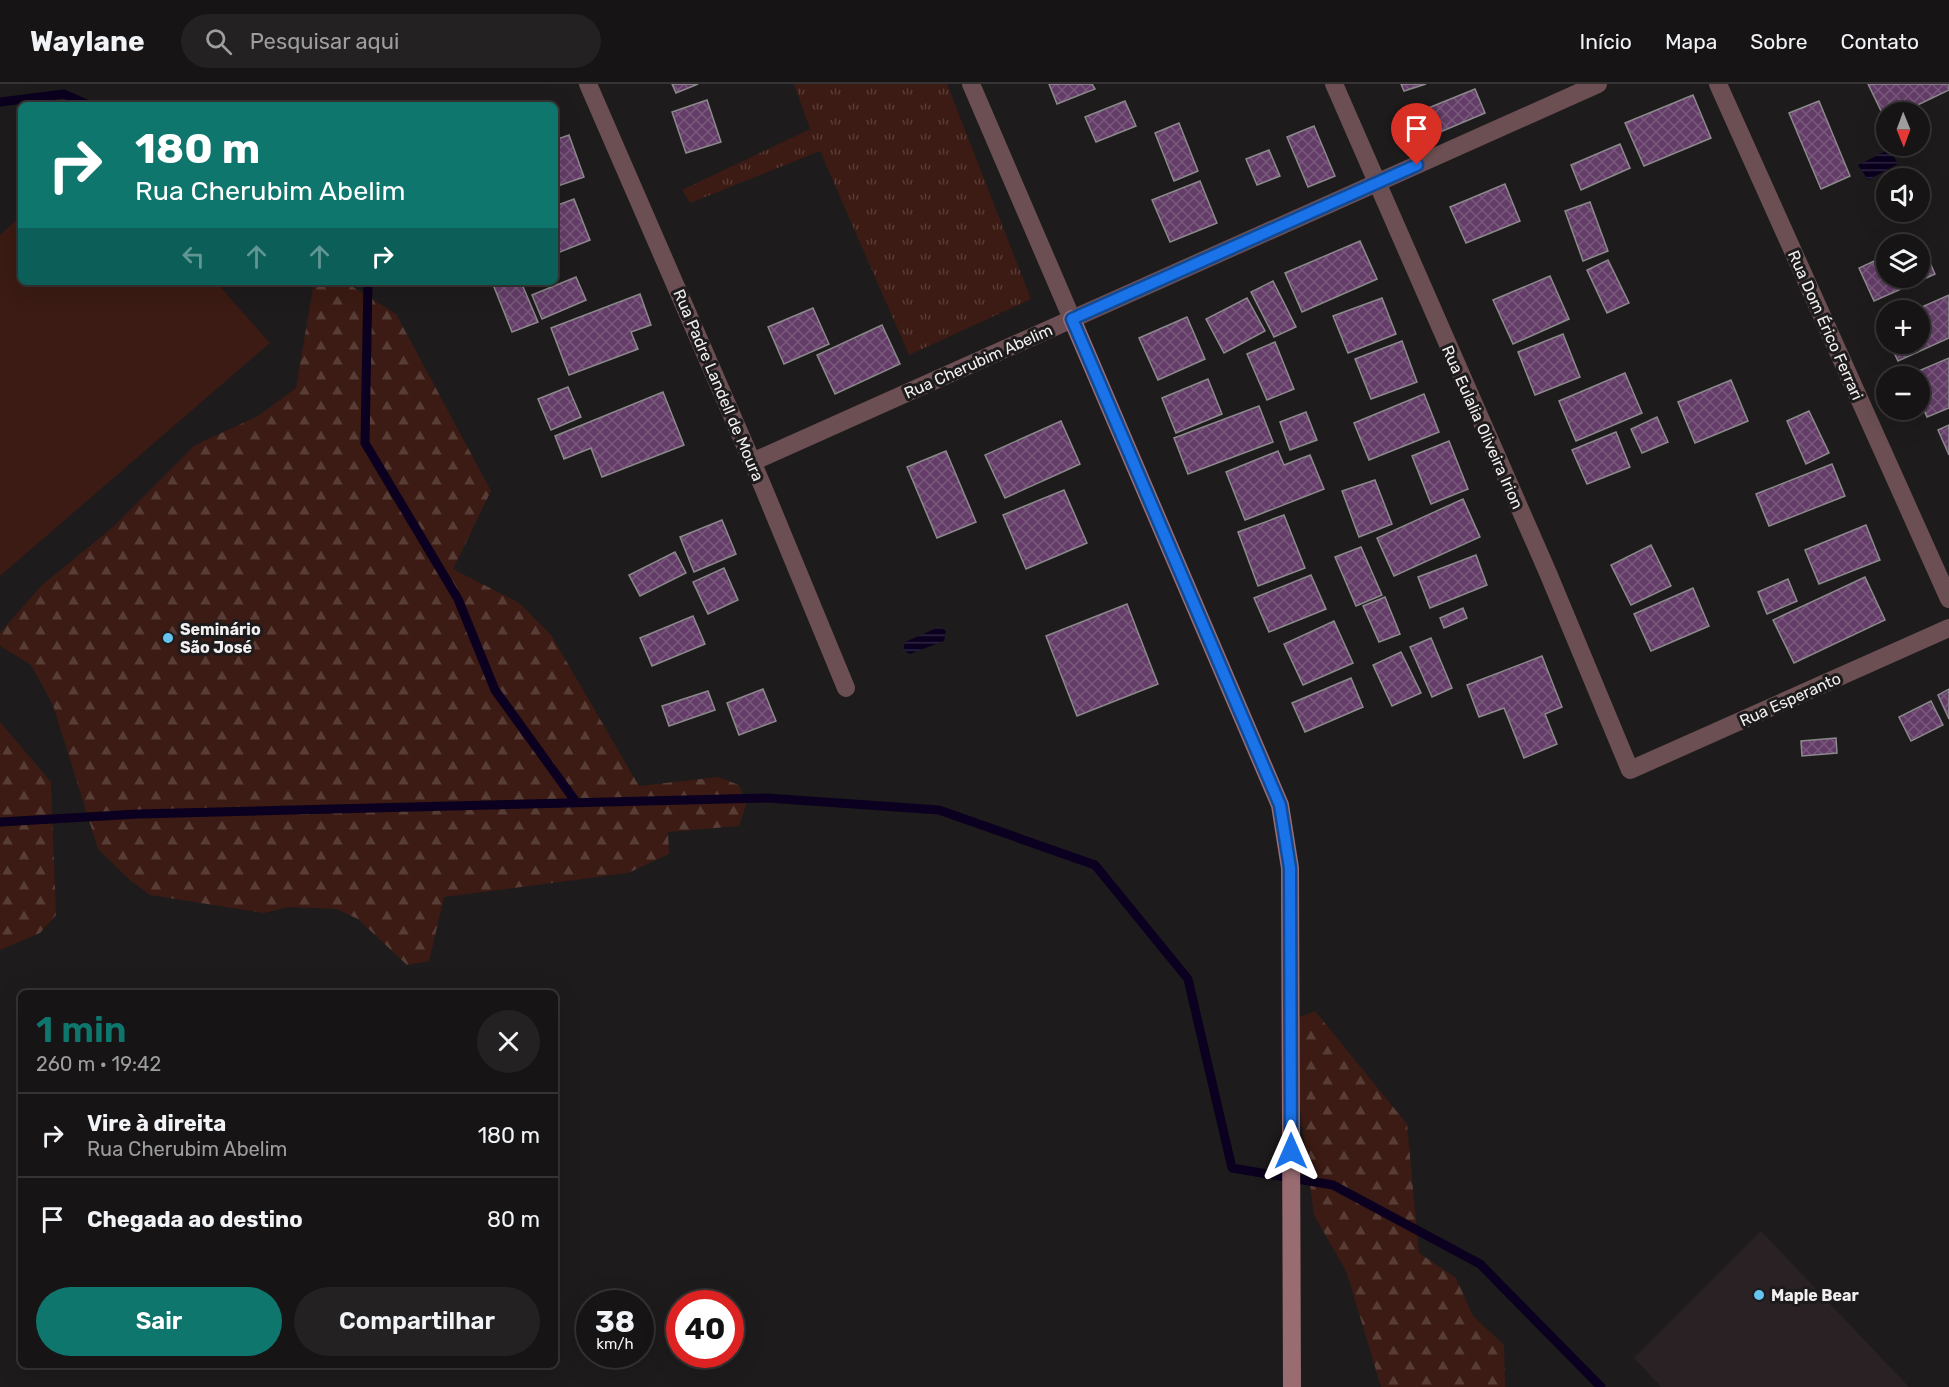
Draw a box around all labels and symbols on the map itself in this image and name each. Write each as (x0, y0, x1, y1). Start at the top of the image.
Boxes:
north arrow (1876, 102, 1930, 156)
pin (1391, 103, 1442, 165)
street label: Rua Dom Érico Ferrari (1784, 247, 1867, 403)
street label: Rua Padre Landell de Moura (669, 286, 768, 484)
street label: Rua Cherubim Abelim (901, 320, 1055, 403)
street label: Rua Eulalia Oliveira Irion (1438, 342, 1527, 512)
place label: Seminário São José (180, 620, 261, 657)
marker: Seminário São José (161, 631, 175, 645)
street label: Rua Esperanto (1737, 669, 1844, 730)
position arrow (1259, 1119, 1323, 1183)
place label: Maple Bear (1771, 1286, 1859, 1305)
marker: Maple Bear (1752, 1288, 1766, 1302)
speed limit sign: 40 (666, 1290, 744, 1368)

